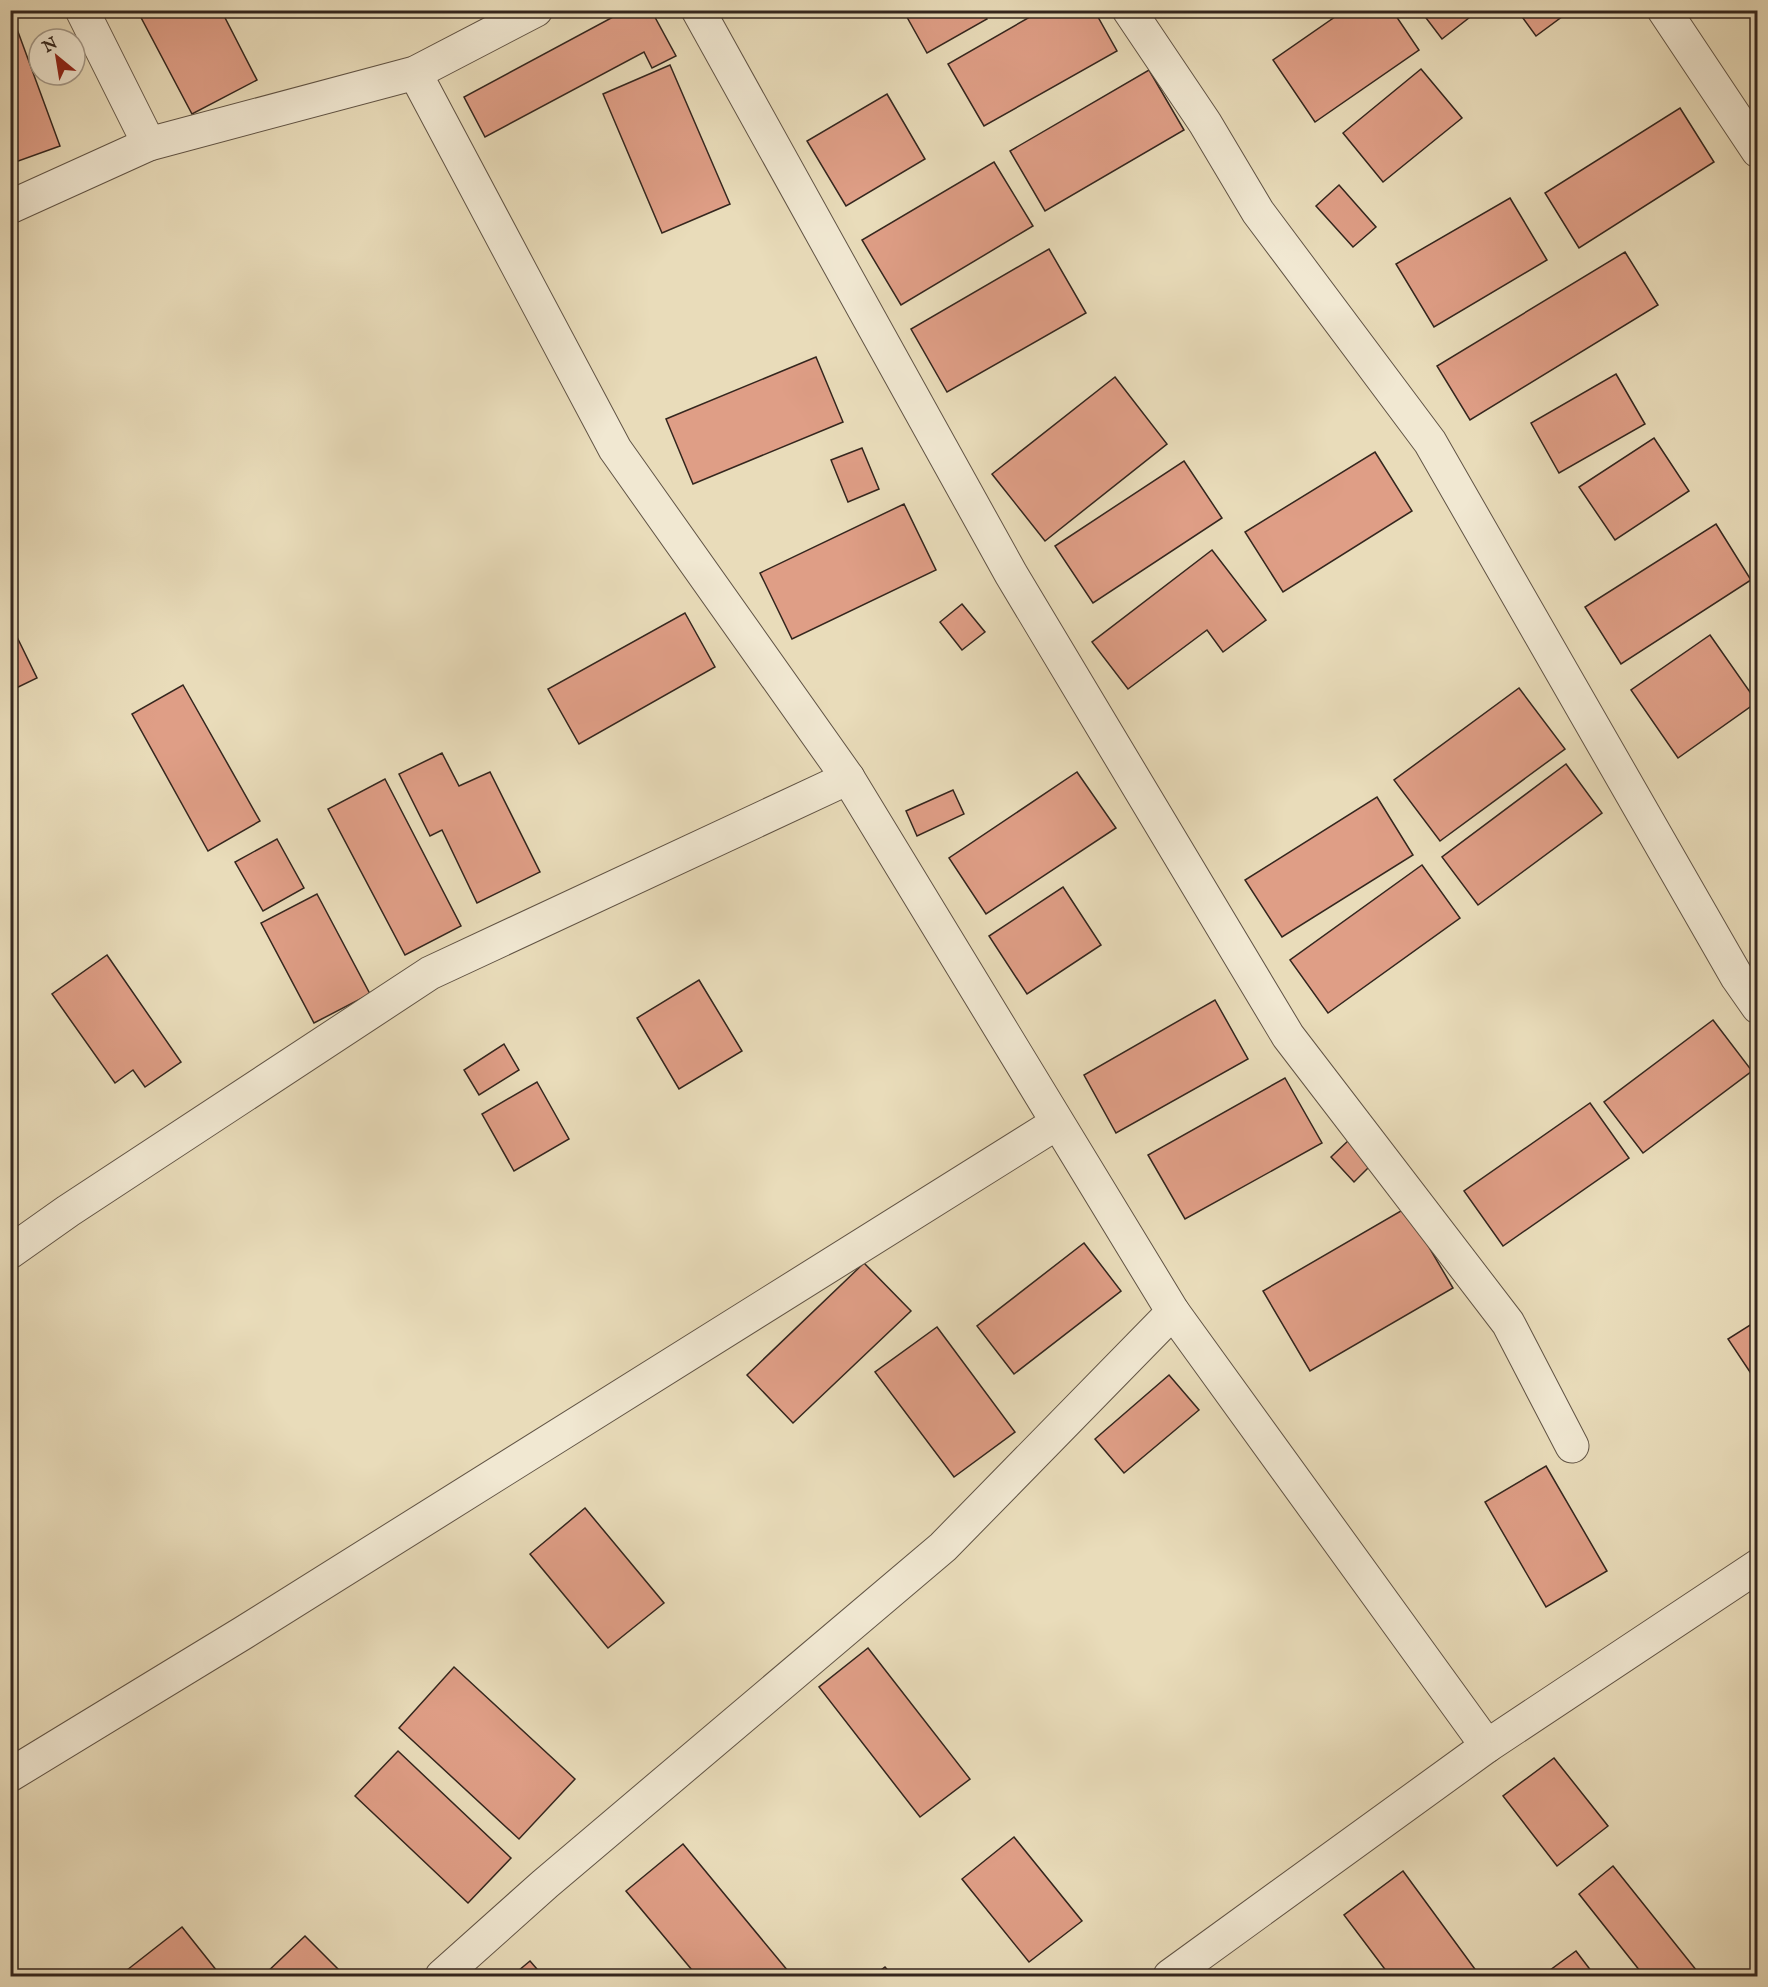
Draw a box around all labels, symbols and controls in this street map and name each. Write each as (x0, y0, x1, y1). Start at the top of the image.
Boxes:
north arrow (27, 27, 87, 87)
text: N (39, 34, 62, 58)

